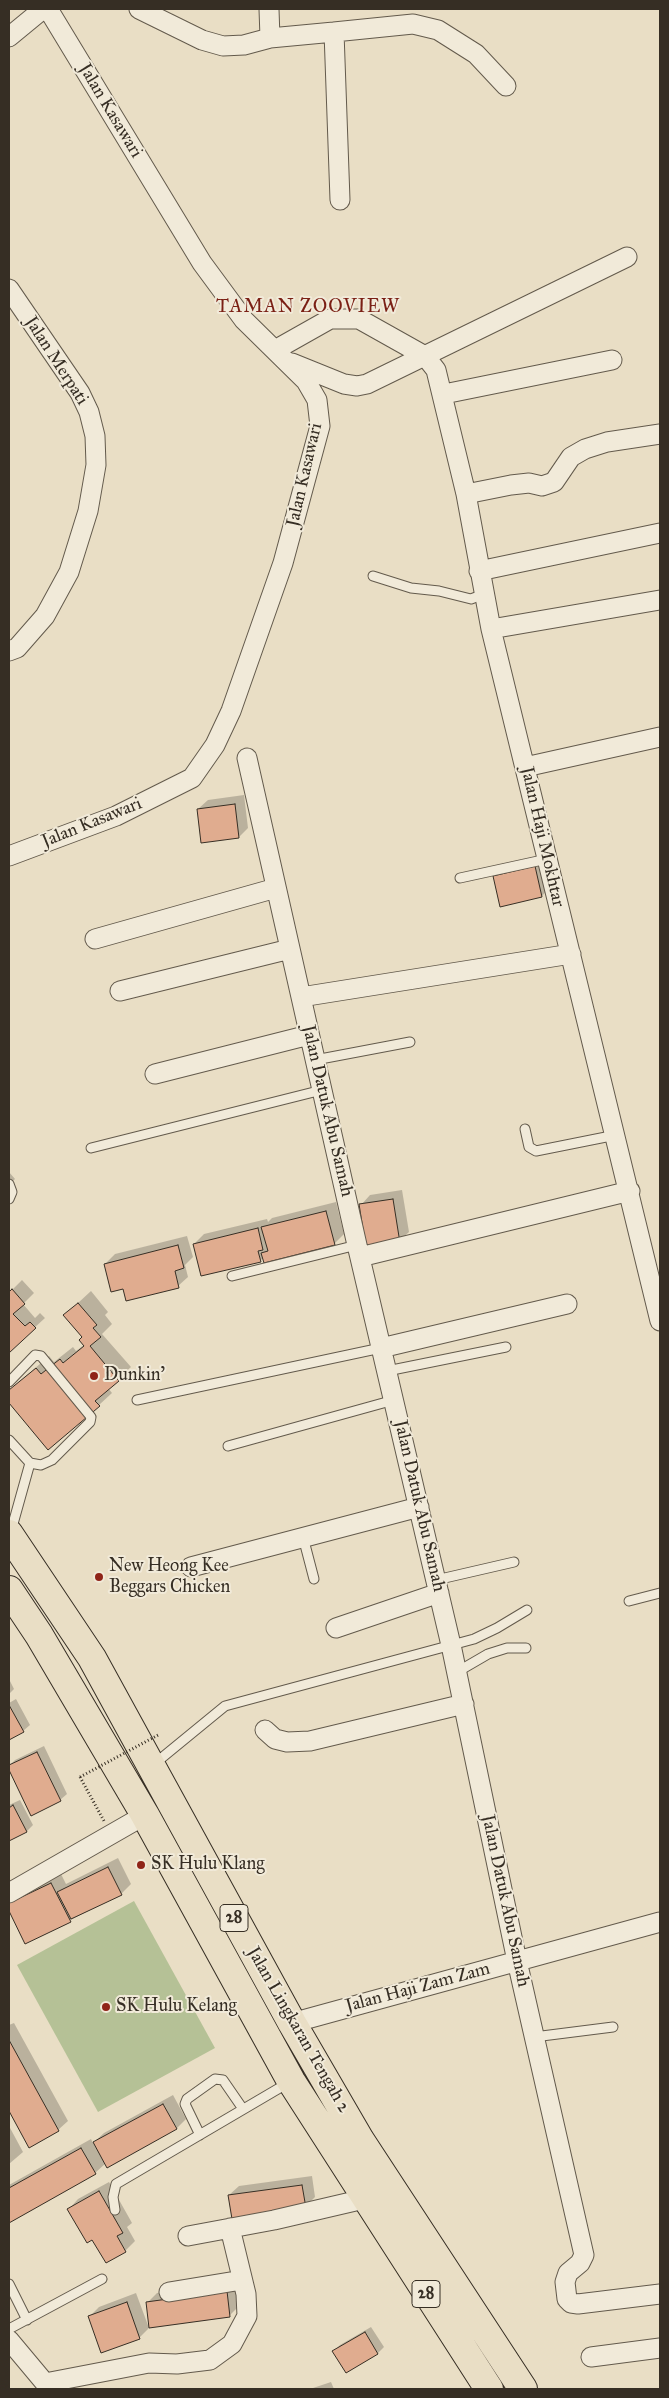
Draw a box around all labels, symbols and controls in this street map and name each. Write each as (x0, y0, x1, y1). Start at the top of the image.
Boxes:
street label: Jalan Kasawari (73, 60, 147, 162)
district label: TAMAN ZOOVIEW (214, 296, 402, 318)
street label: Jalan Merpati (19, 313, 93, 409)
street label: Jalan Kasawari (283, 421, 327, 529)
street label: Jalan Haji Mokhtar (515, 765, 569, 909)
street label: Jalan Kasawari (39, 793, 145, 853)
street label: Jalan Datuk Abu Samah (297, 1023, 357, 1199)
place label: Dunkin' (104, 1365, 165, 1387)
marker: Dunkin' (88, 1370, 100, 1382)
street label: Jalan Datuk Abu Samah (389, 1418, 449, 1594)
place label: New Heong Kee Beggars Chicken (109, 1556, 230, 1598)
marker: New Heong Kee Beggars Chicken (93, 1571, 105, 1583)
street label: Jalan Datuk Abu Samah (476, 1813, 534, 1989)
place label: SK Hulu Klang (151, 1854, 265, 1876)
marker: SK Hulu Klang (135, 1859, 147, 1871)
road number: 28 (220, 1905, 248, 1932)
street label: Jalan Lingkaran Tengah 2 (242, 1943, 354, 2117)
street label: Jalan Haji Zam Zam (343, 1958, 493, 2018)
place label: SK Hulu Kelang (116, 1996, 237, 2018)
marker: SK Hulu Kelang (100, 2001, 112, 2013)
road number: 28 (412, 2280, 440, 2308)

